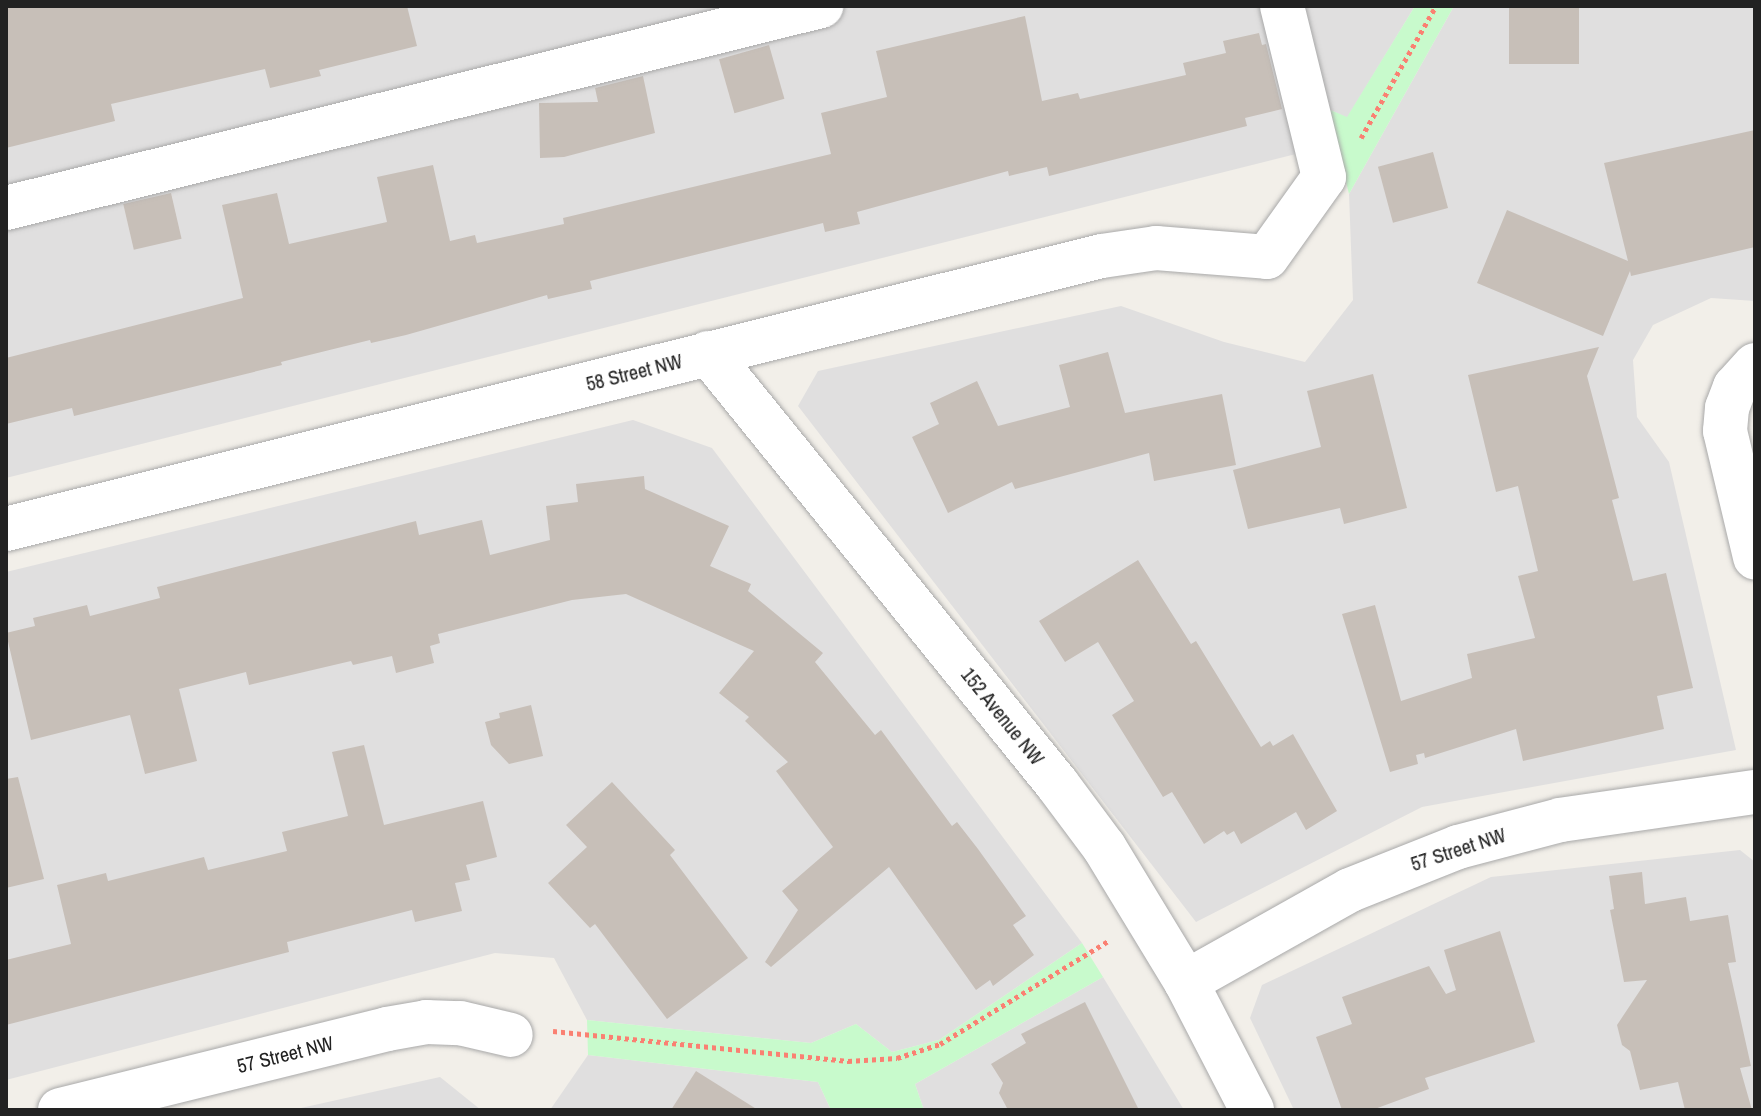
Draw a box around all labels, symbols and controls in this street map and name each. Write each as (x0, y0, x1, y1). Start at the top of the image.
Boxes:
street label: 58 Street NW (583, 348, 685, 396)
street label: 152 Avenue NW (956, 662, 1050, 770)
street label: 57 Street NW (1407, 822, 1509, 876)
street label: 57 Street NW (234, 1030, 336, 1078)

